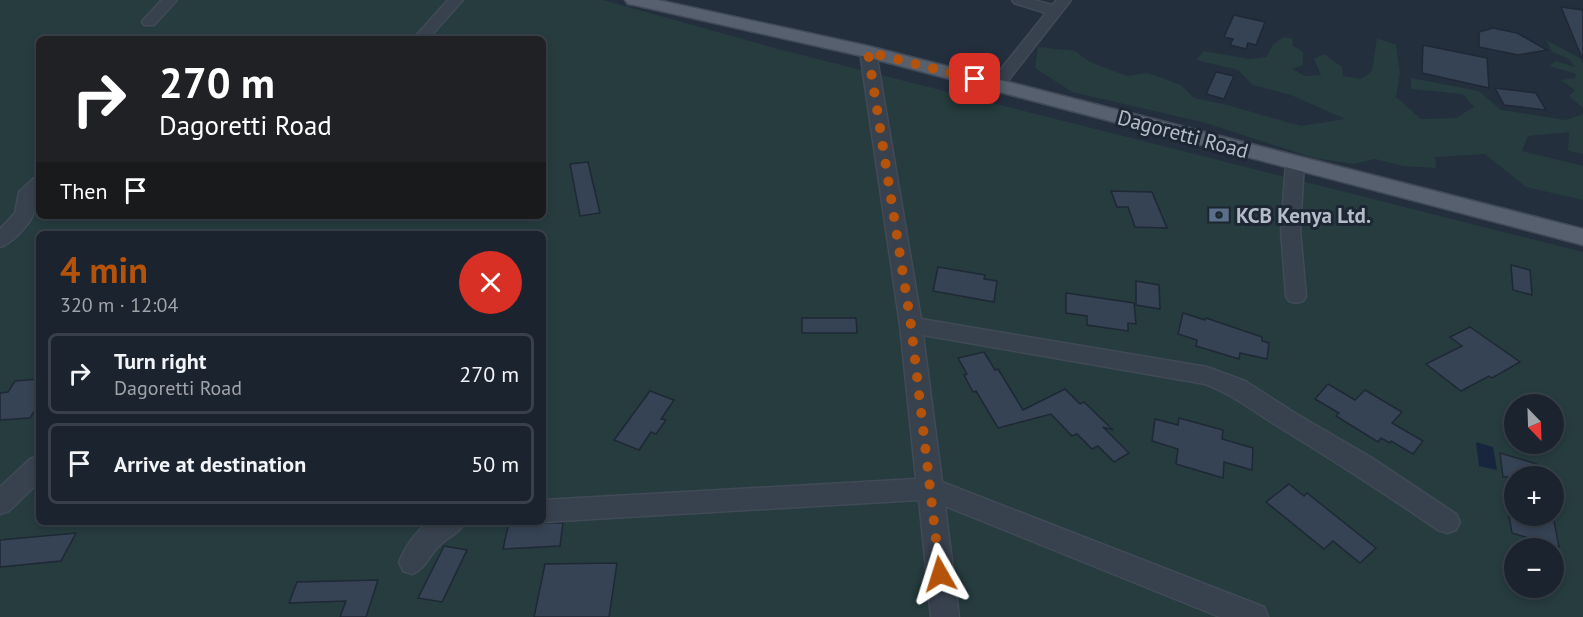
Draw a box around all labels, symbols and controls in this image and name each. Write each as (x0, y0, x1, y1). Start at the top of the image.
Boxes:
pin (949, 53, 1000, 104)
text: 270 m (159, 55, 275, 110)
icon: right (60, 60, 138, 138)
icon: arrive (958, 62, 991, 95)
street label: Dagoretti Road (1115, 104, 1251, 164)
text: Dagoretti Road (159, 108, 332, 142)
icon: arrive (119, 174, 152, 207)
text: Then (60, 177, 107, 205)
place label: KCB Kenya Ltd. (1236, 202, 1371, 229)
bank icon: KCB Kenya Ltd. (1207, 203, 1231, 227)
text: 4 min (60, 246, 148, 293)
button: close (459, 251, 522, 314)
text: 320 m · 12:04 (60, 292, 178, 318)
text: Turn right (114, 347, 206, 375)
icon: right (63, 357, 96, 390)
text: 270 m (459, 360, 519, 388)
text: Dagoretti Road (114, 375, 242, 401)
north arrow (1504, 394, 1564, 454)
map controls (1504, 394, 1564, 598)
icon: arrive (63, 447, 96, 480)
text: Arrive at destination (114, 450, 306, 478)
text: 50 m (471, 450, 519, 478)
button: + (1504, 466, 1564, 526)
button: − (1504, 538, 1564, 598)
position arrow (908, 542, 972, 606)

